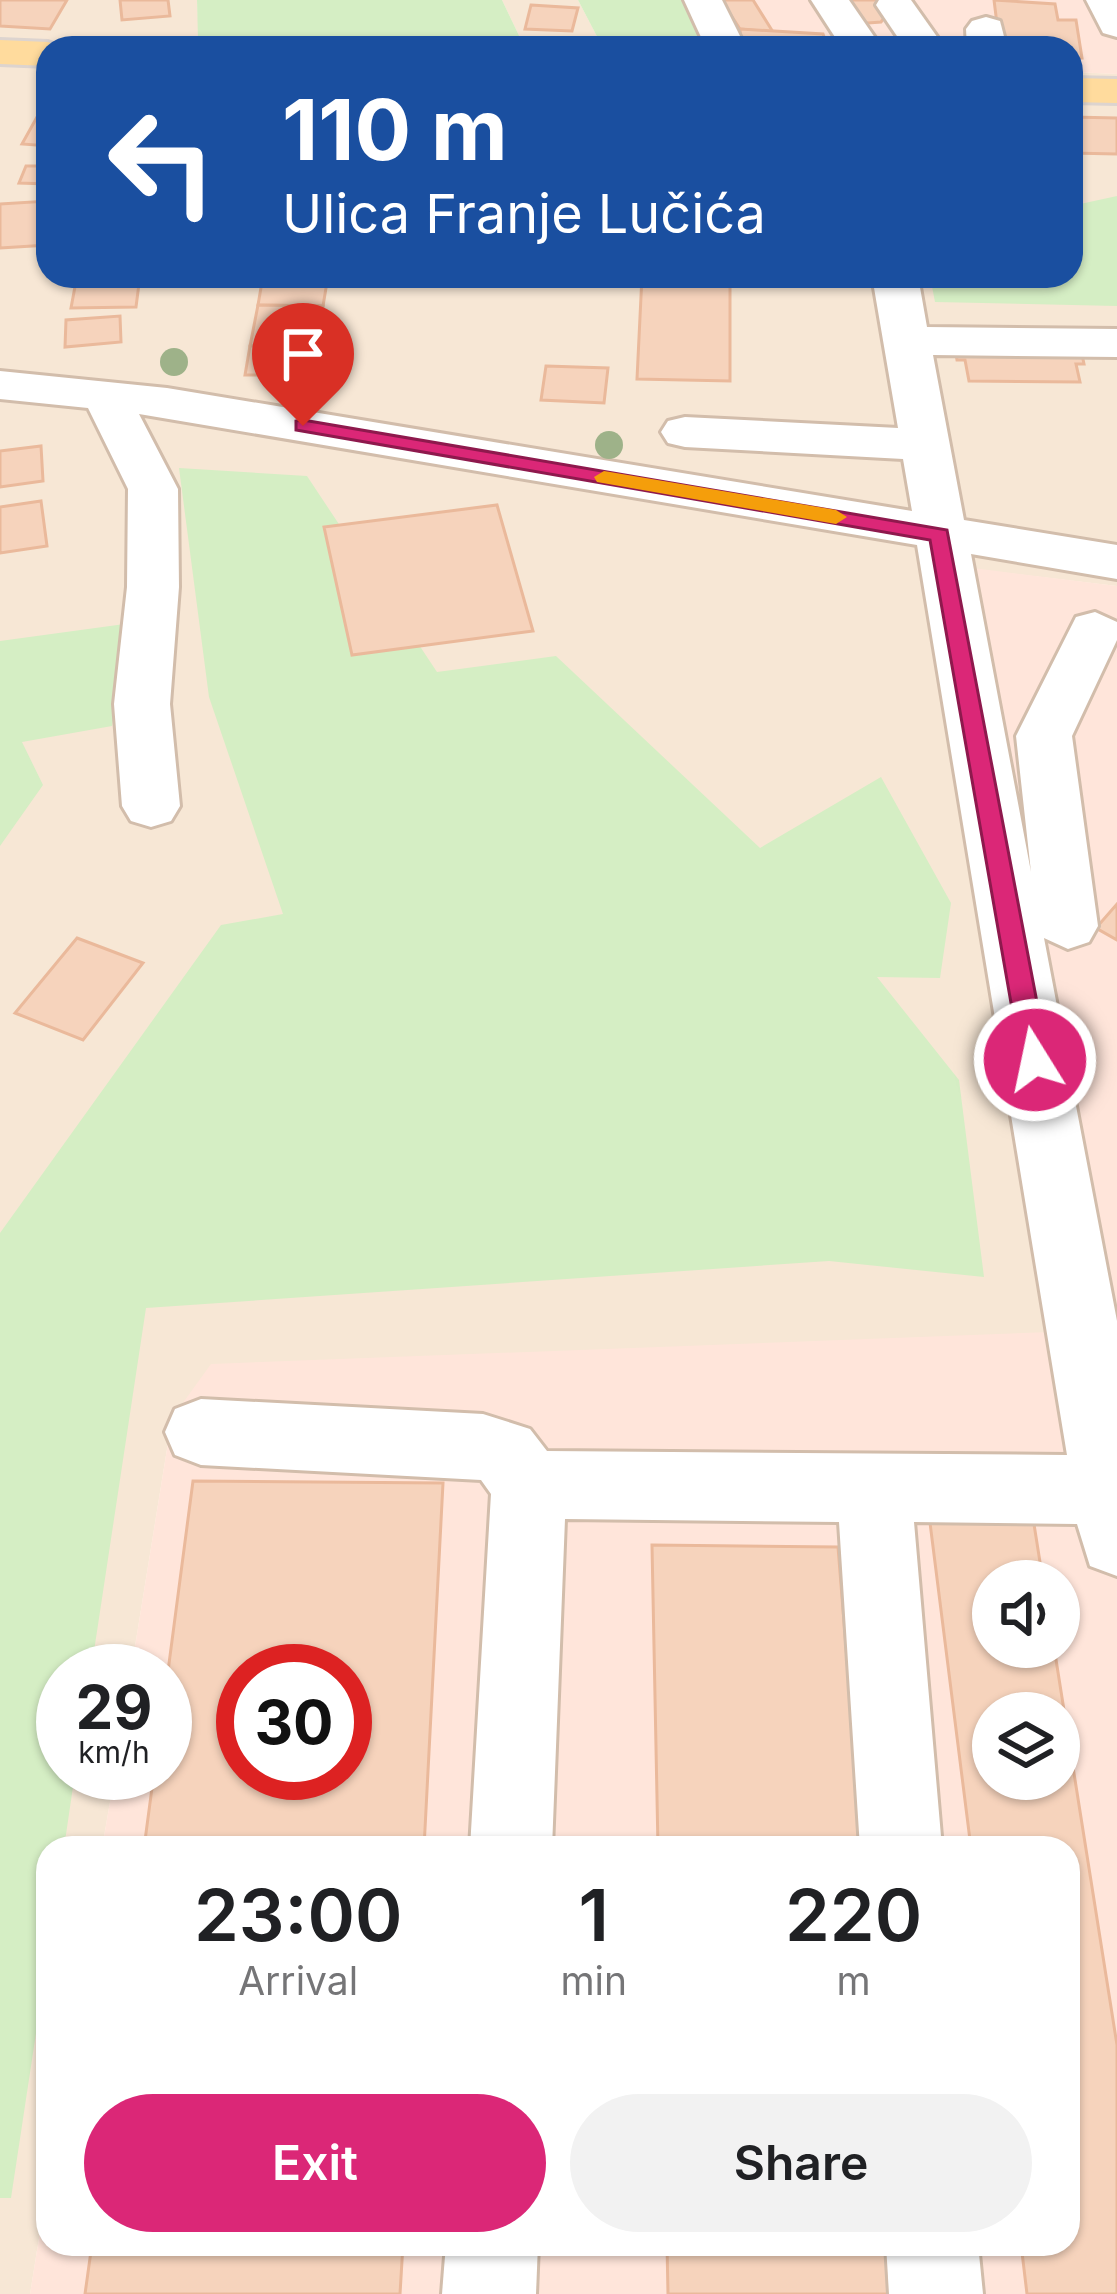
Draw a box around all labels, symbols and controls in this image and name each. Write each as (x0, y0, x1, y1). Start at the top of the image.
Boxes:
text: 110 m (282, 79, 508, 180)
icon: left (84, 84, 240, 240)
text: Ulica Franje Lučića (282, 181, 766, 246)
pin (252, 303, 354, 426)
icon: arrive (270, 321, 336, 387)
position arrow (972, 997, 1098, 1123)
map controls (972, 1560, 1080, 1800)
button: sound (972, 1560, 1080, 1668)
speed limit sign: 30 (216, 1644, 372, 1800)
text: 29 (76, 1671, 152, 1743)
button: layers (972, 1692, 1080, 1800)
text: km/h (78, 1734, 150, 1770)
text: 23:00 (194, 1871, 403, 1958)
text: 1 (578, 1871, 609, 1958)
text: 220 (785, 1871, 922, 1958)
text: Arrival (238, 1957, 358, 2004)
text: min (560, 1957, 627, 2004)
text: m (836, 1957, 871, 2004)
button: Exit (84, 2094, 546, 2232)
button: Share (570, 2094, 1032, 2232)

